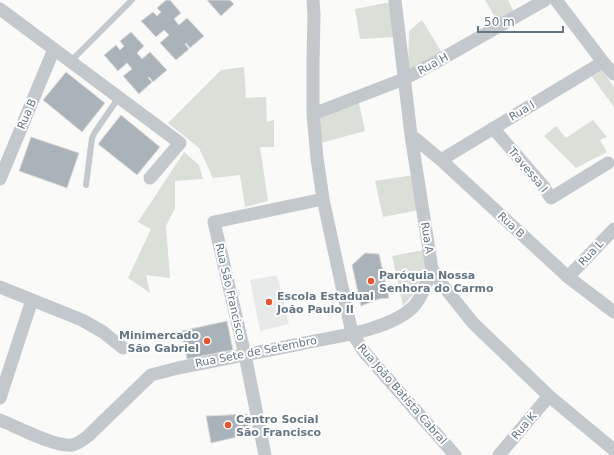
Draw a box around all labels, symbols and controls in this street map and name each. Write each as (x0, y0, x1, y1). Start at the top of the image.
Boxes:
scale bar (478, 8, 563, 34)
text: 50 m (484, 15, 515, 29)
street label: Rua H (416, 51, 450, 77)
street label: Rua B (15, 97, 39, 131)
street label: Rua I (507, 98, 537, 124)
street label: Travessa I (505, 144, 551, 195)
street label: Rua B (495, 209, 527, 241)
street label: Rua A (418, 221, 436, 255)
street label: Rua L (576, 237, 607, 269)
street label: Rua São Francisco (212, 242, 248, 342)
place label: Paróquia Nossa Senhora do Carmo (379, 269, 494, 295)
marker: Paróquia Nossa Senhora do Carmo (366, 276, 376, 286)
place label: Escola Estadual João Paulo II (276, 290, 374, 316)
marker: Escola Estadual João Paulo II (264, 297, 274, 307)
place label: Minimercado São Gabriel (119, 329, 199, 355)
street label: Rua Sete de Setembro (194, 334, 318, 370)
marker: Minimercado São Gabriel (202, 336, 212, 346)
street label: Rua João Batista Cabral (355, 341, 449, 447)
street label: Rua K (509, 409, 540, 442)
place label: Centro Social São Francisco (236, 413, 322, 439)
marker: Centro Social São Francisco (223, 420, 233, 430)

